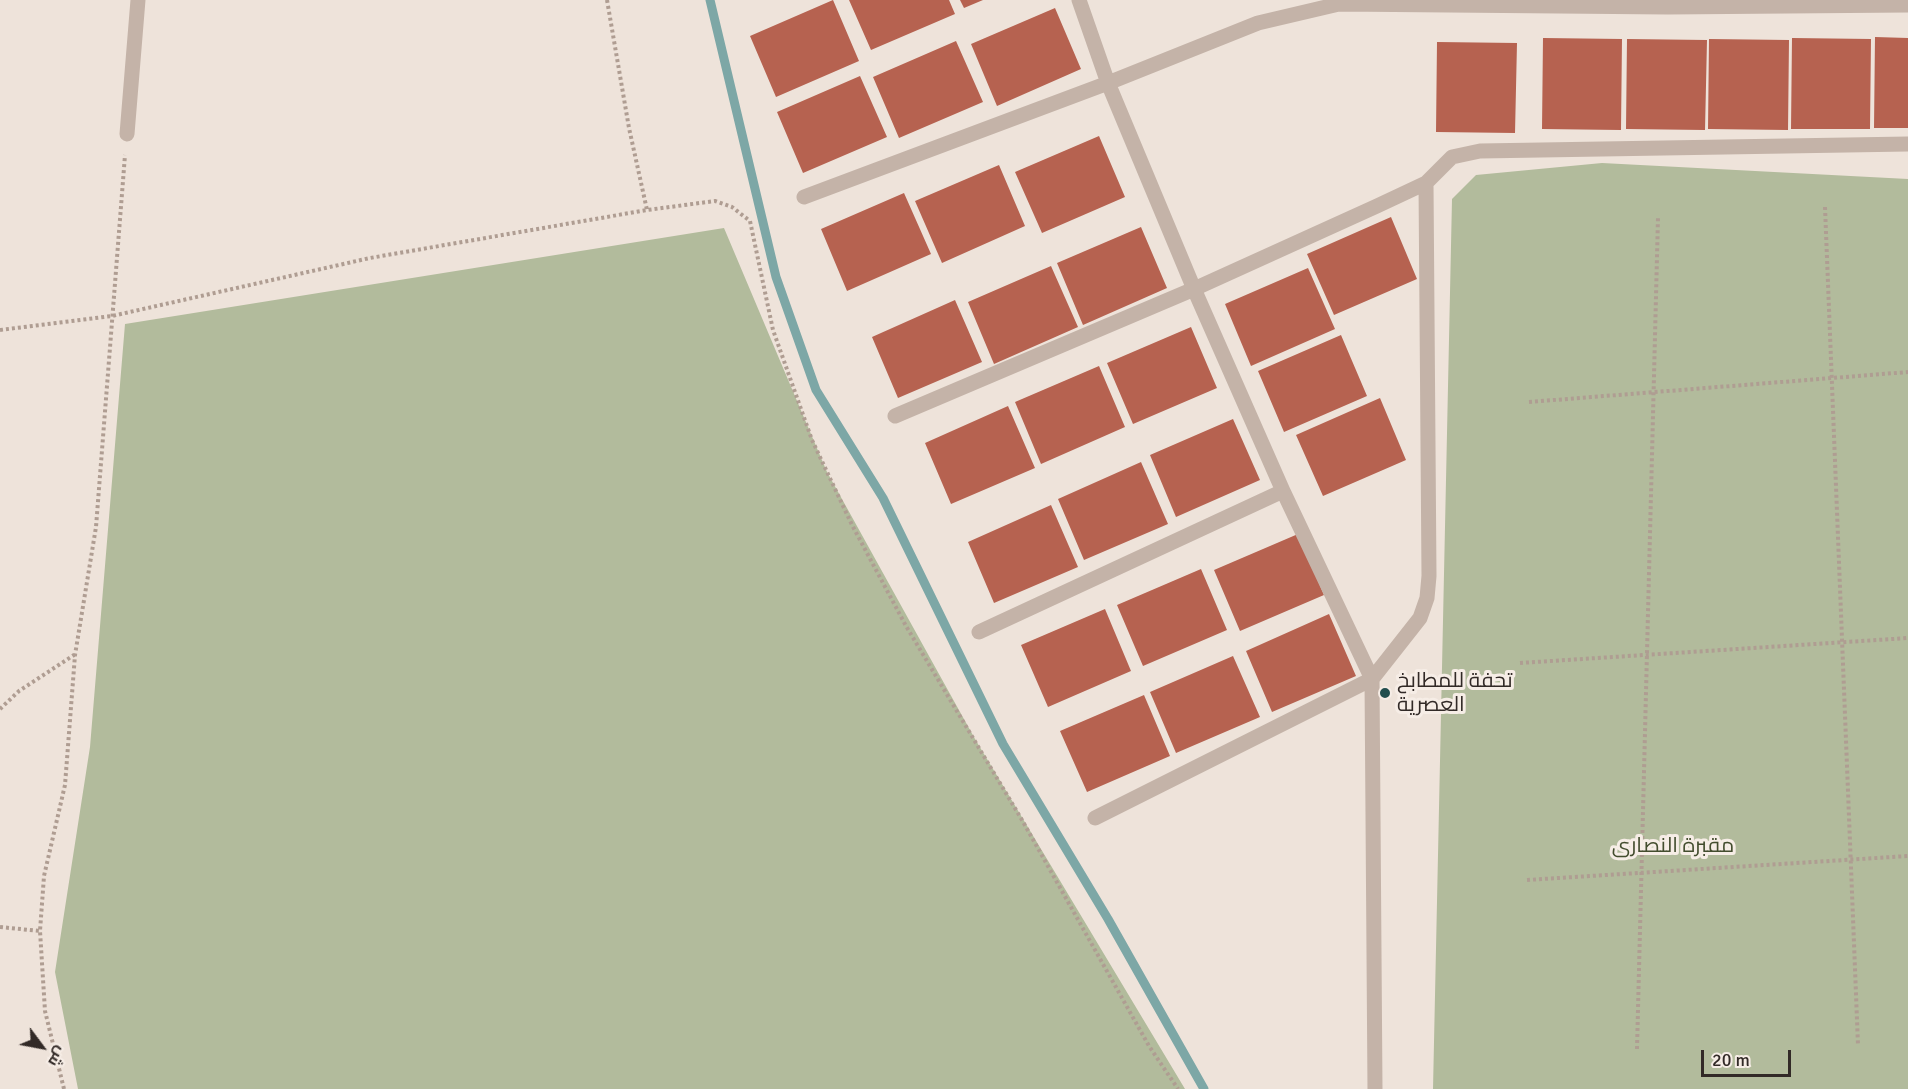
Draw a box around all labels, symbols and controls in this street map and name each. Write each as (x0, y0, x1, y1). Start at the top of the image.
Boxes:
place label: تحفة للمطابخ العصرية (1397, 668, 1513, 718)
marker: تحفة للمطابخ العصرية (1378, 686, 1392, 700)
park label: مقبرة النصارى (1612, 833, 1734, 859)
north arrow (12, 1017, 72, 1077)
scale bar (1704, 1038, 1794, 1076)
text: ش (43, 1043, 71, 1071)
text: 20 m (1712, 1049, 1750, 1071)

